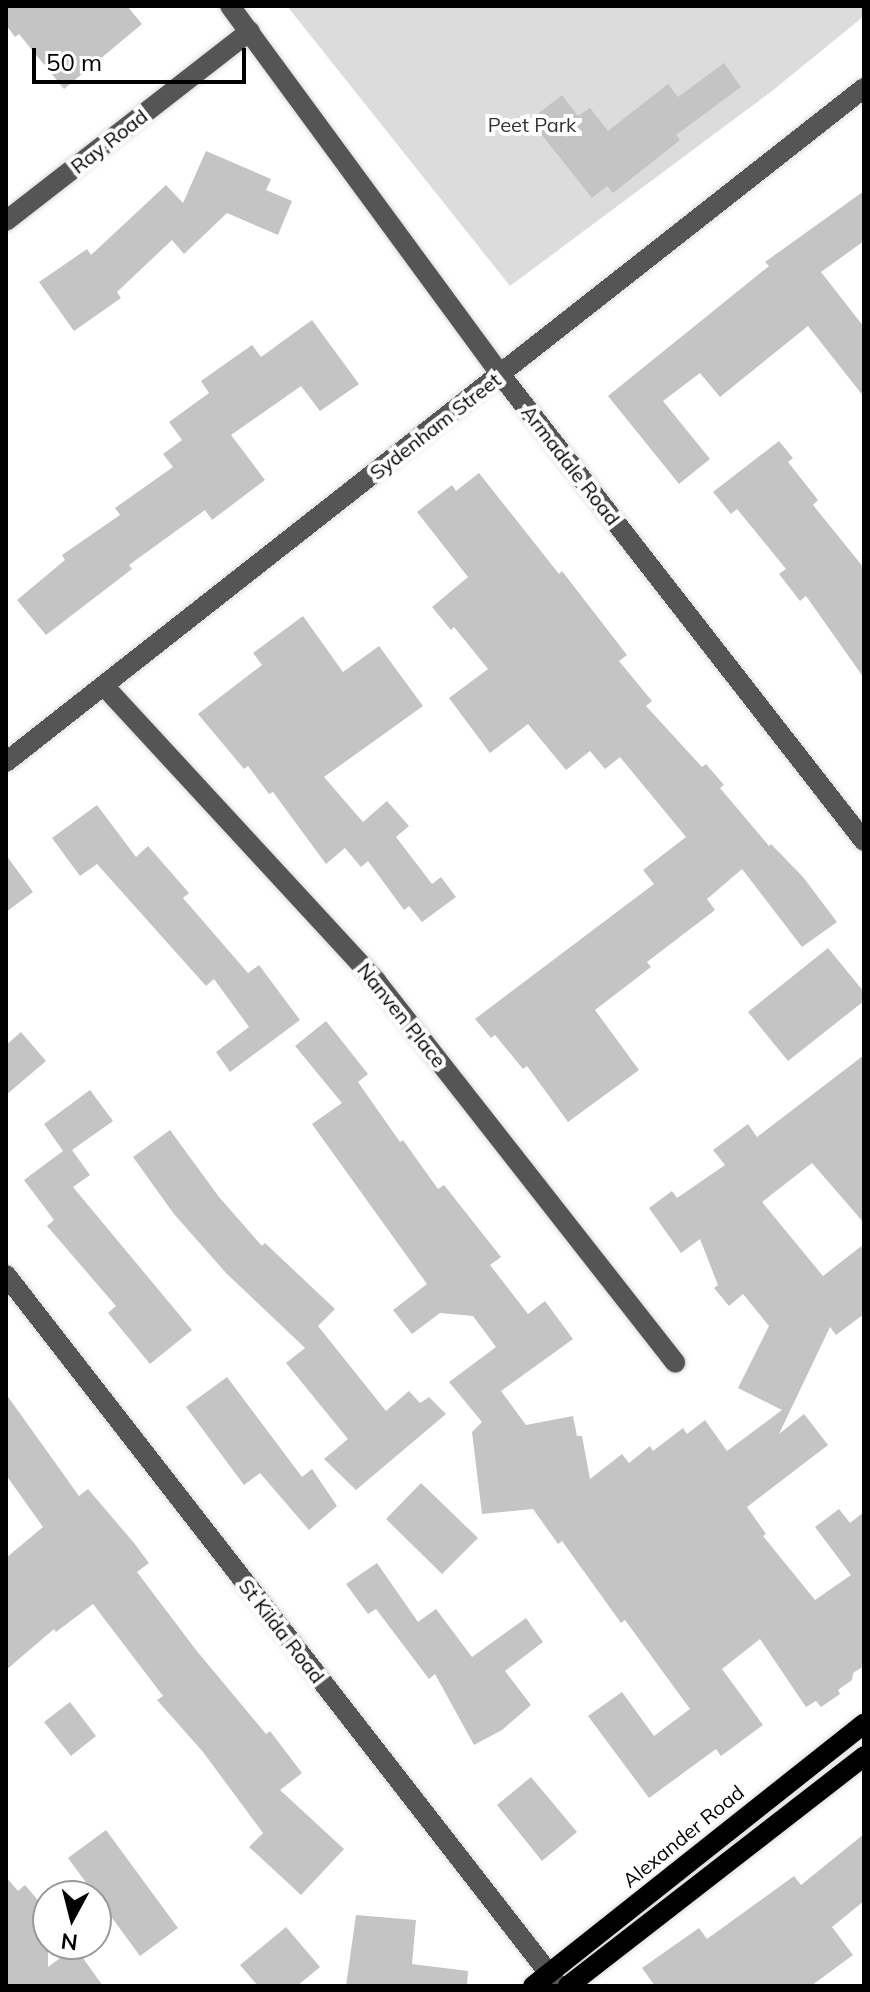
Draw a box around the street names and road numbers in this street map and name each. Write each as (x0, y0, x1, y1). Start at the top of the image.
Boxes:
street label: Ray Road (66, 104, 152, 178)
street label: Sydenham Street (365, 368, 505, 484)
street label: Armadale Road (517, 400, 625, 530)
street label: Nanven Place (353, 958, 451, 1072)
street label: St Kilda Road (234, 1574, 330, 1688)
street label: Alexander Road (618, 1780, 748, 1892)

